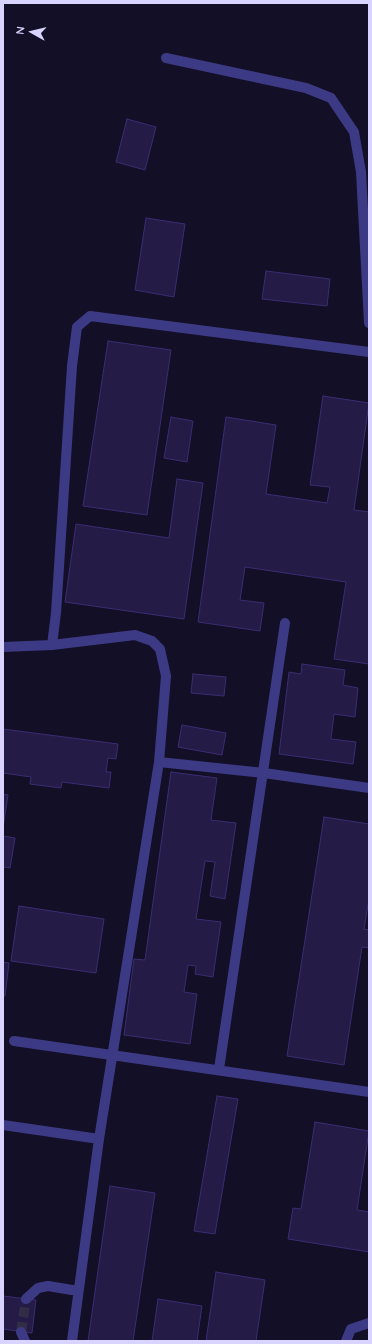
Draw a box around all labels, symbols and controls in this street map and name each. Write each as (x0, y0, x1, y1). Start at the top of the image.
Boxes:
north arrow (12, 12, 52, 52)
text: N (13, 25, 28, 35)

